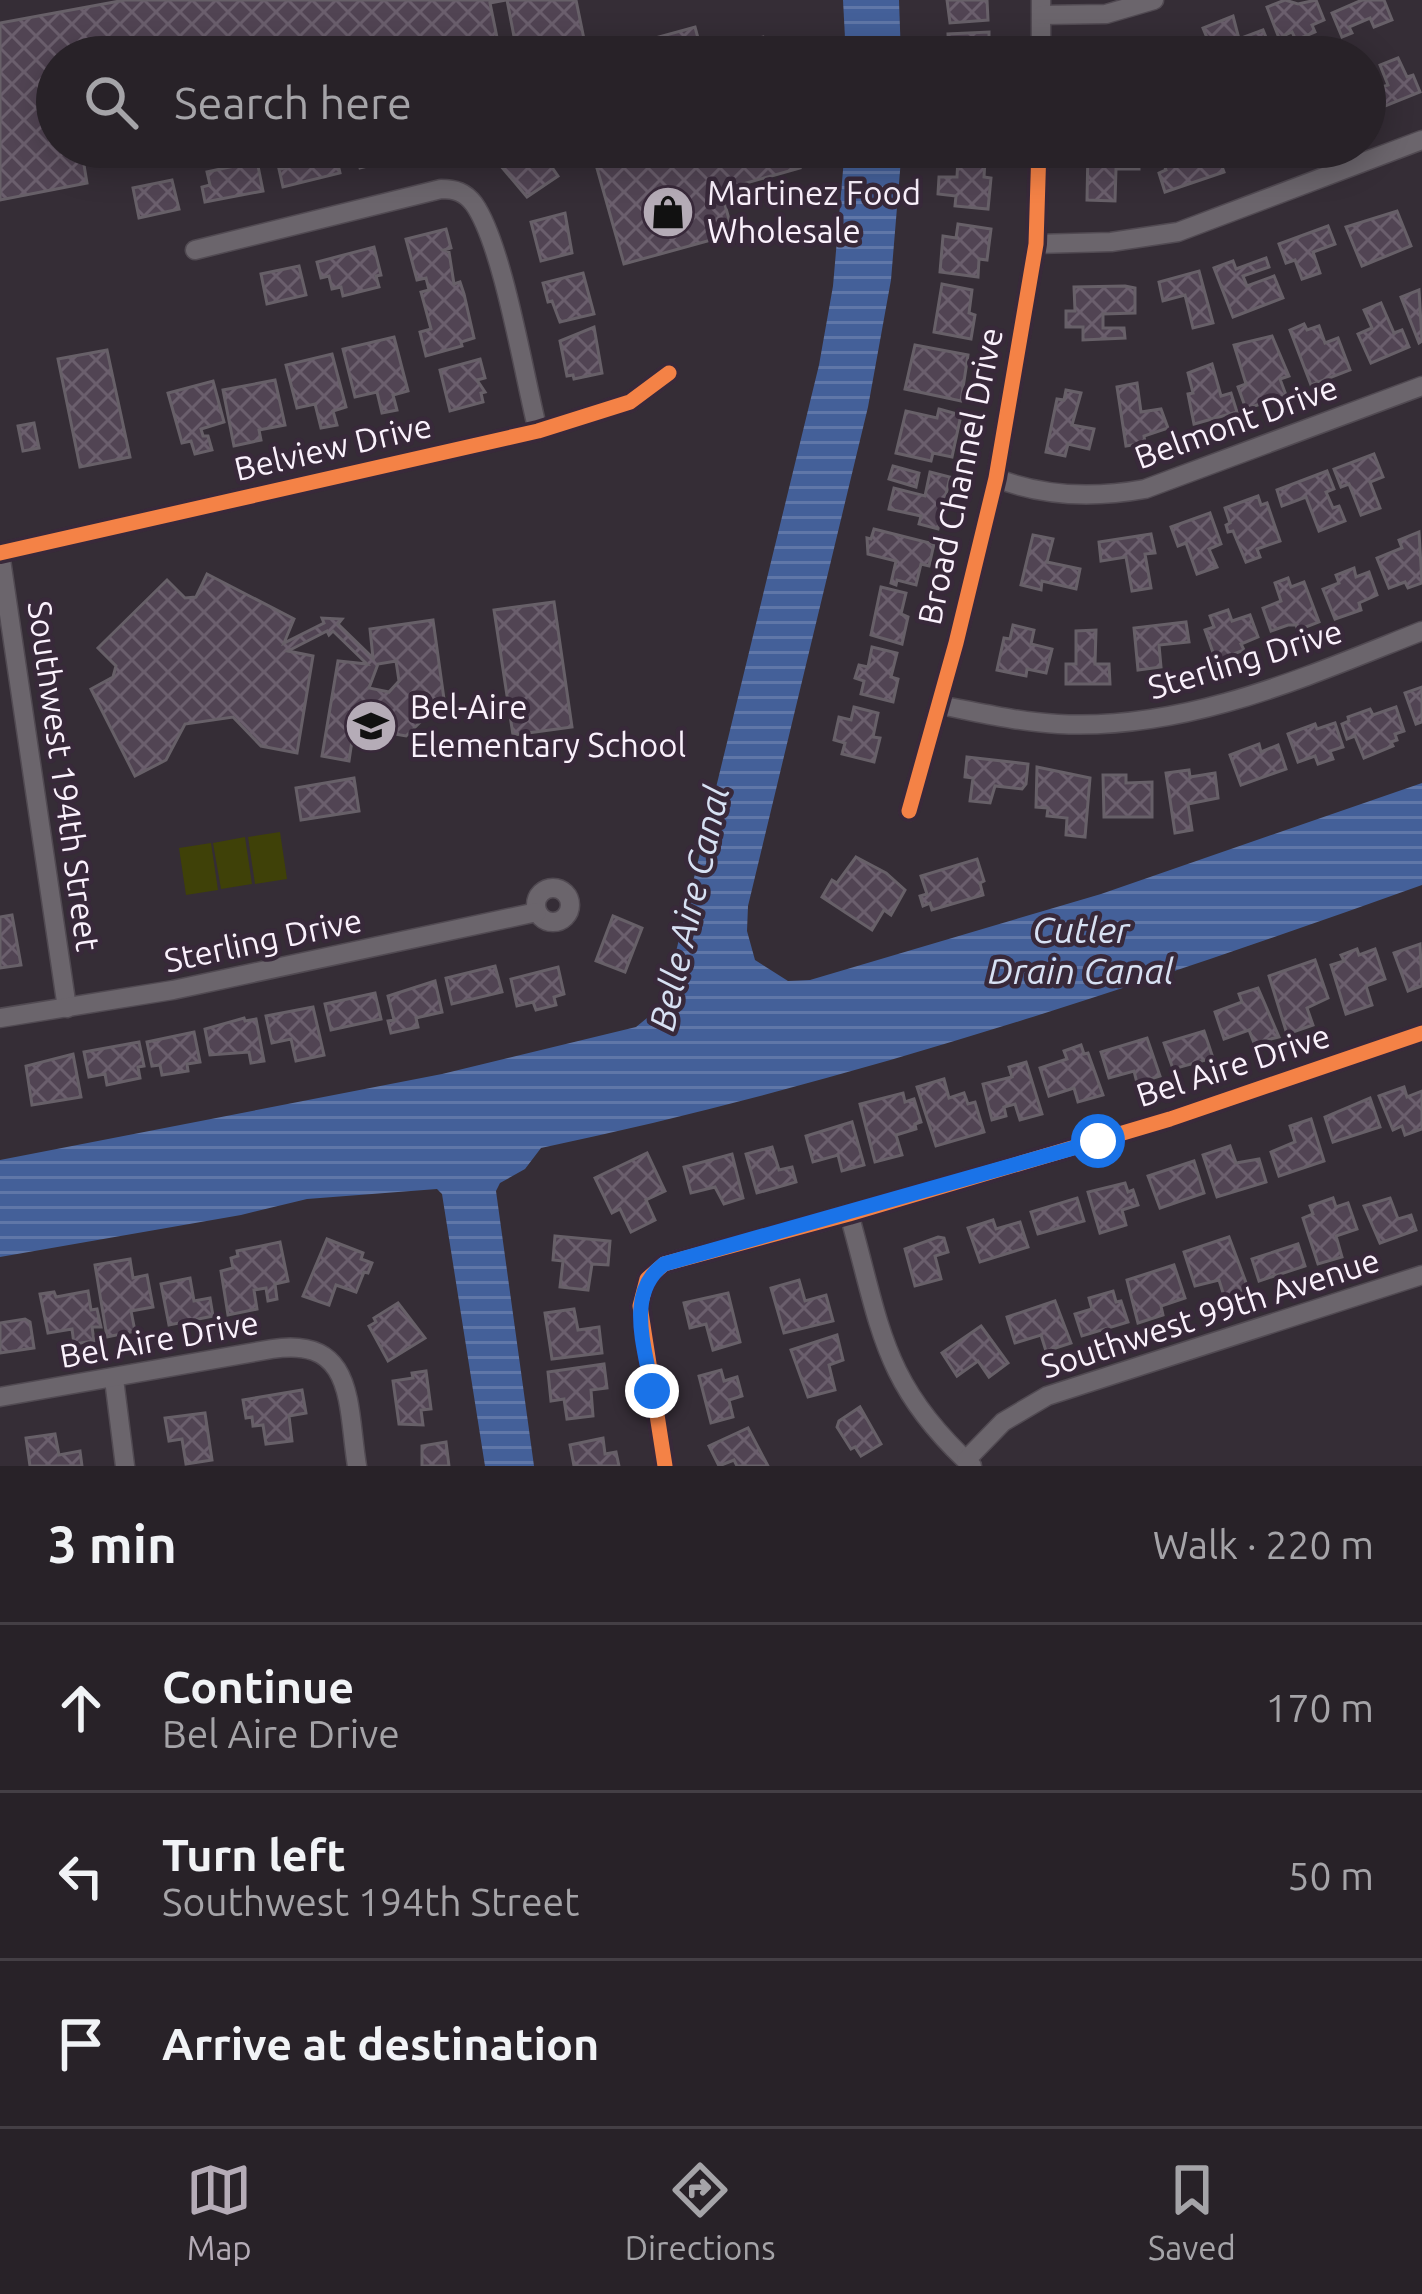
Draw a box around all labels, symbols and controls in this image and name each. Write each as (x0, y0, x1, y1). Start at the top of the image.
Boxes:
search box (36, 36, 1386, 168)
icon: search (78, 69, 144, 135)
text: Search here (174, 77, 412, 128)
place label: Martinez Food Wholesale (707, 174, 921, 249)
shop icon: Martinez Food Wholesale (640, 184, 696, 240)
street label: Broad Channel Drive (910, 324, 1009, 628)
street label: Belmont Drive (1129, 368, 1342, 475)
street label: Belview Drive (231, 406, 435, 487)
street label: Southwest 194th Street (22, 598, 107, 953)
street label: Sterling Drive (1143, 611, 1346, 706)
place label: Bel-Aire Elementary School (410, 688, 686, 763)
school or university icon: Bel-Aire Elementary School (343, 698, 399, 754)
water label: Belle Aire Canal (640, 782, 737, 1034)
street label: Sterling Drive (161, 901, 365, 979)
water label: Cutler Drain Canal (988, 909, 1174, 991)
street label: Bel Aire Drive (1131, 1016, 1334, 1113)
route start (1071, 1114, 1125, 1168)
street label: Southwest 99th Avenue (1036, 1240, 1384, 1385)
street label: Bel Aire Drive (57, 1303, 261, 1374)
route end (625, 1364, 679, 1418)
text: 3 min (48, 1515, 177, 1573)
text: Walk · 220 m (1153, 1523, 1374, 1566)
text: Continue (162, 1661, 354, 1712)
icon: ahead (48, 1675, 114, 1741)
text: 170 m (1265, 1686, 1374, 1729)
text: Bel Aire Drive (162, 1712, 400, 1755)
text: Turn left (162, 1829, 346, 1880)
icon: left (48, 1843, 114, 1909)
text: 50 m (1287, 1854, 1374, 1897)
text: Southwest 194th Street (162, 1880, 579, 1923)
icon: arrive (48, 2011, 114, 2077)
text: Arrive at destination (162, 2018, 599, 2069)
tab: Map (186, 2157, 252, 2266)
tab: Directions (625, 2157, 775, 2266)
tab: Saved (1148, 2157, 1236, 2266)

